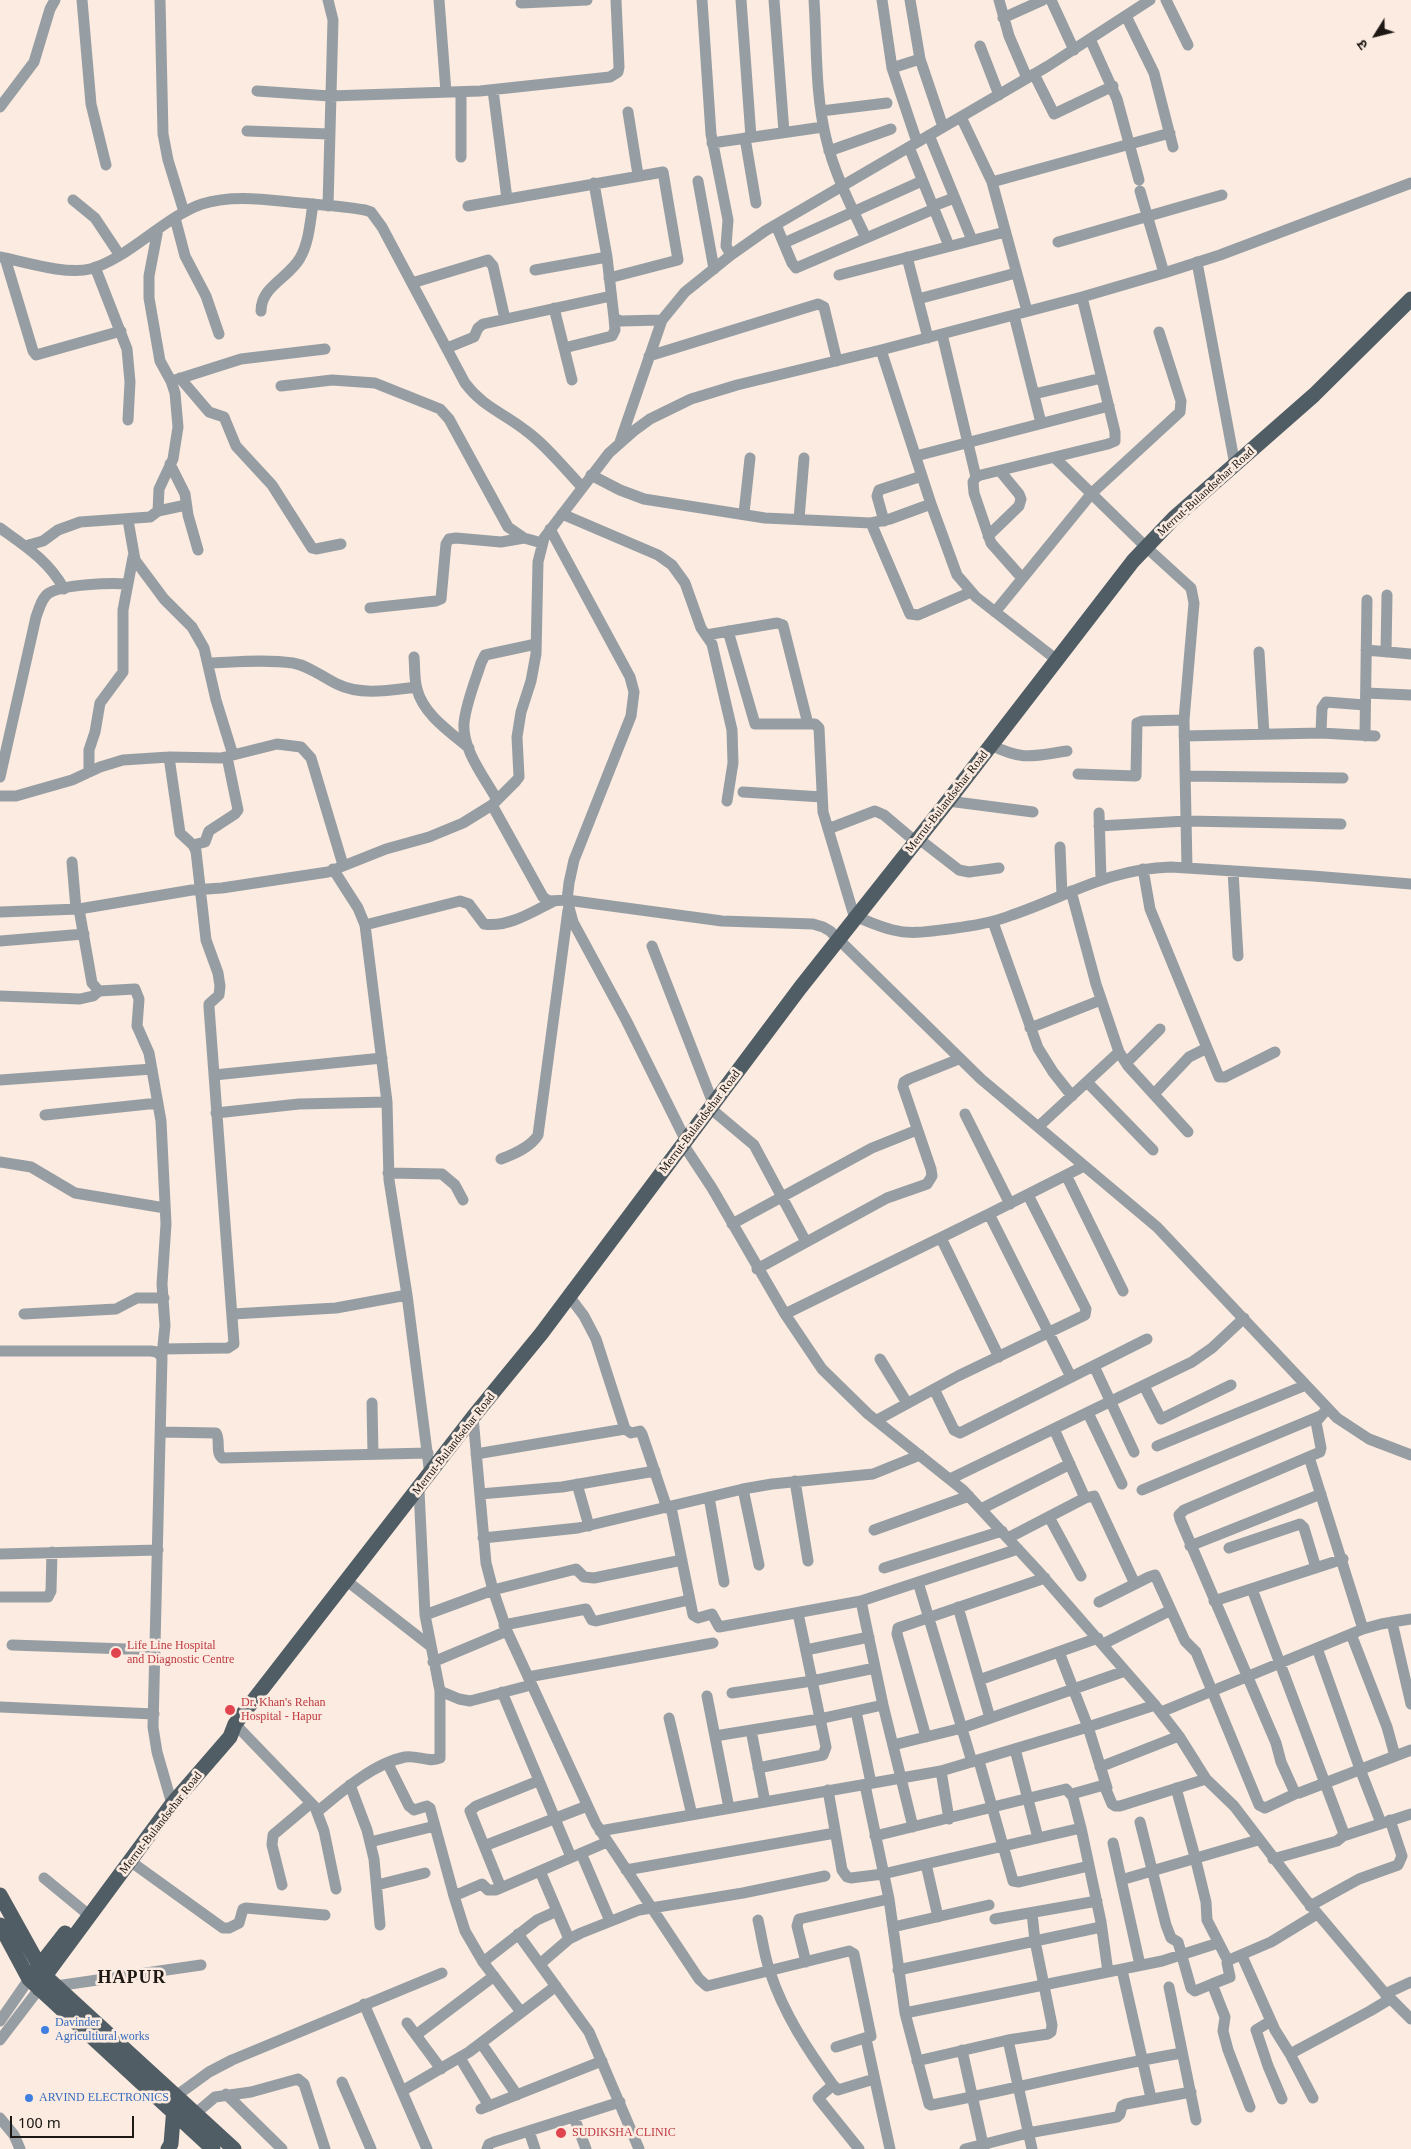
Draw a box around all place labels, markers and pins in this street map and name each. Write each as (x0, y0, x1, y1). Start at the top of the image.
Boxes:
place label: Life Line Hospital and Diagnostic Centre (127, 1639, 252, 1667)
marker: Life Line Hospital and Diagnostic Centre (109, 1646, 123, 1660)
place label: Dr. Khan's Rehan Hospital - Hapur (241, 1696, 338, 1724)
marker: Dr. Khan's Rehan Hospital - Hapur (223, 1703, 237, 1717)
place label: Davinder Agricultiural works (55, 2016, 161, 2044)
marker: Davinder Agricultiural works (39, 2024, 51, 2036)
place label: ARVIND ELECTRONICS (39, 2091, 164, 2105)
marker: ARVIND ELECTRONICS (23, 2092, 35, 2104)
marker: SUDIKSHA CLINIC (554, 2126, 568, 2140)
place label: SUDIKSHA CLINIC (572, 2126, 673, 2140)

